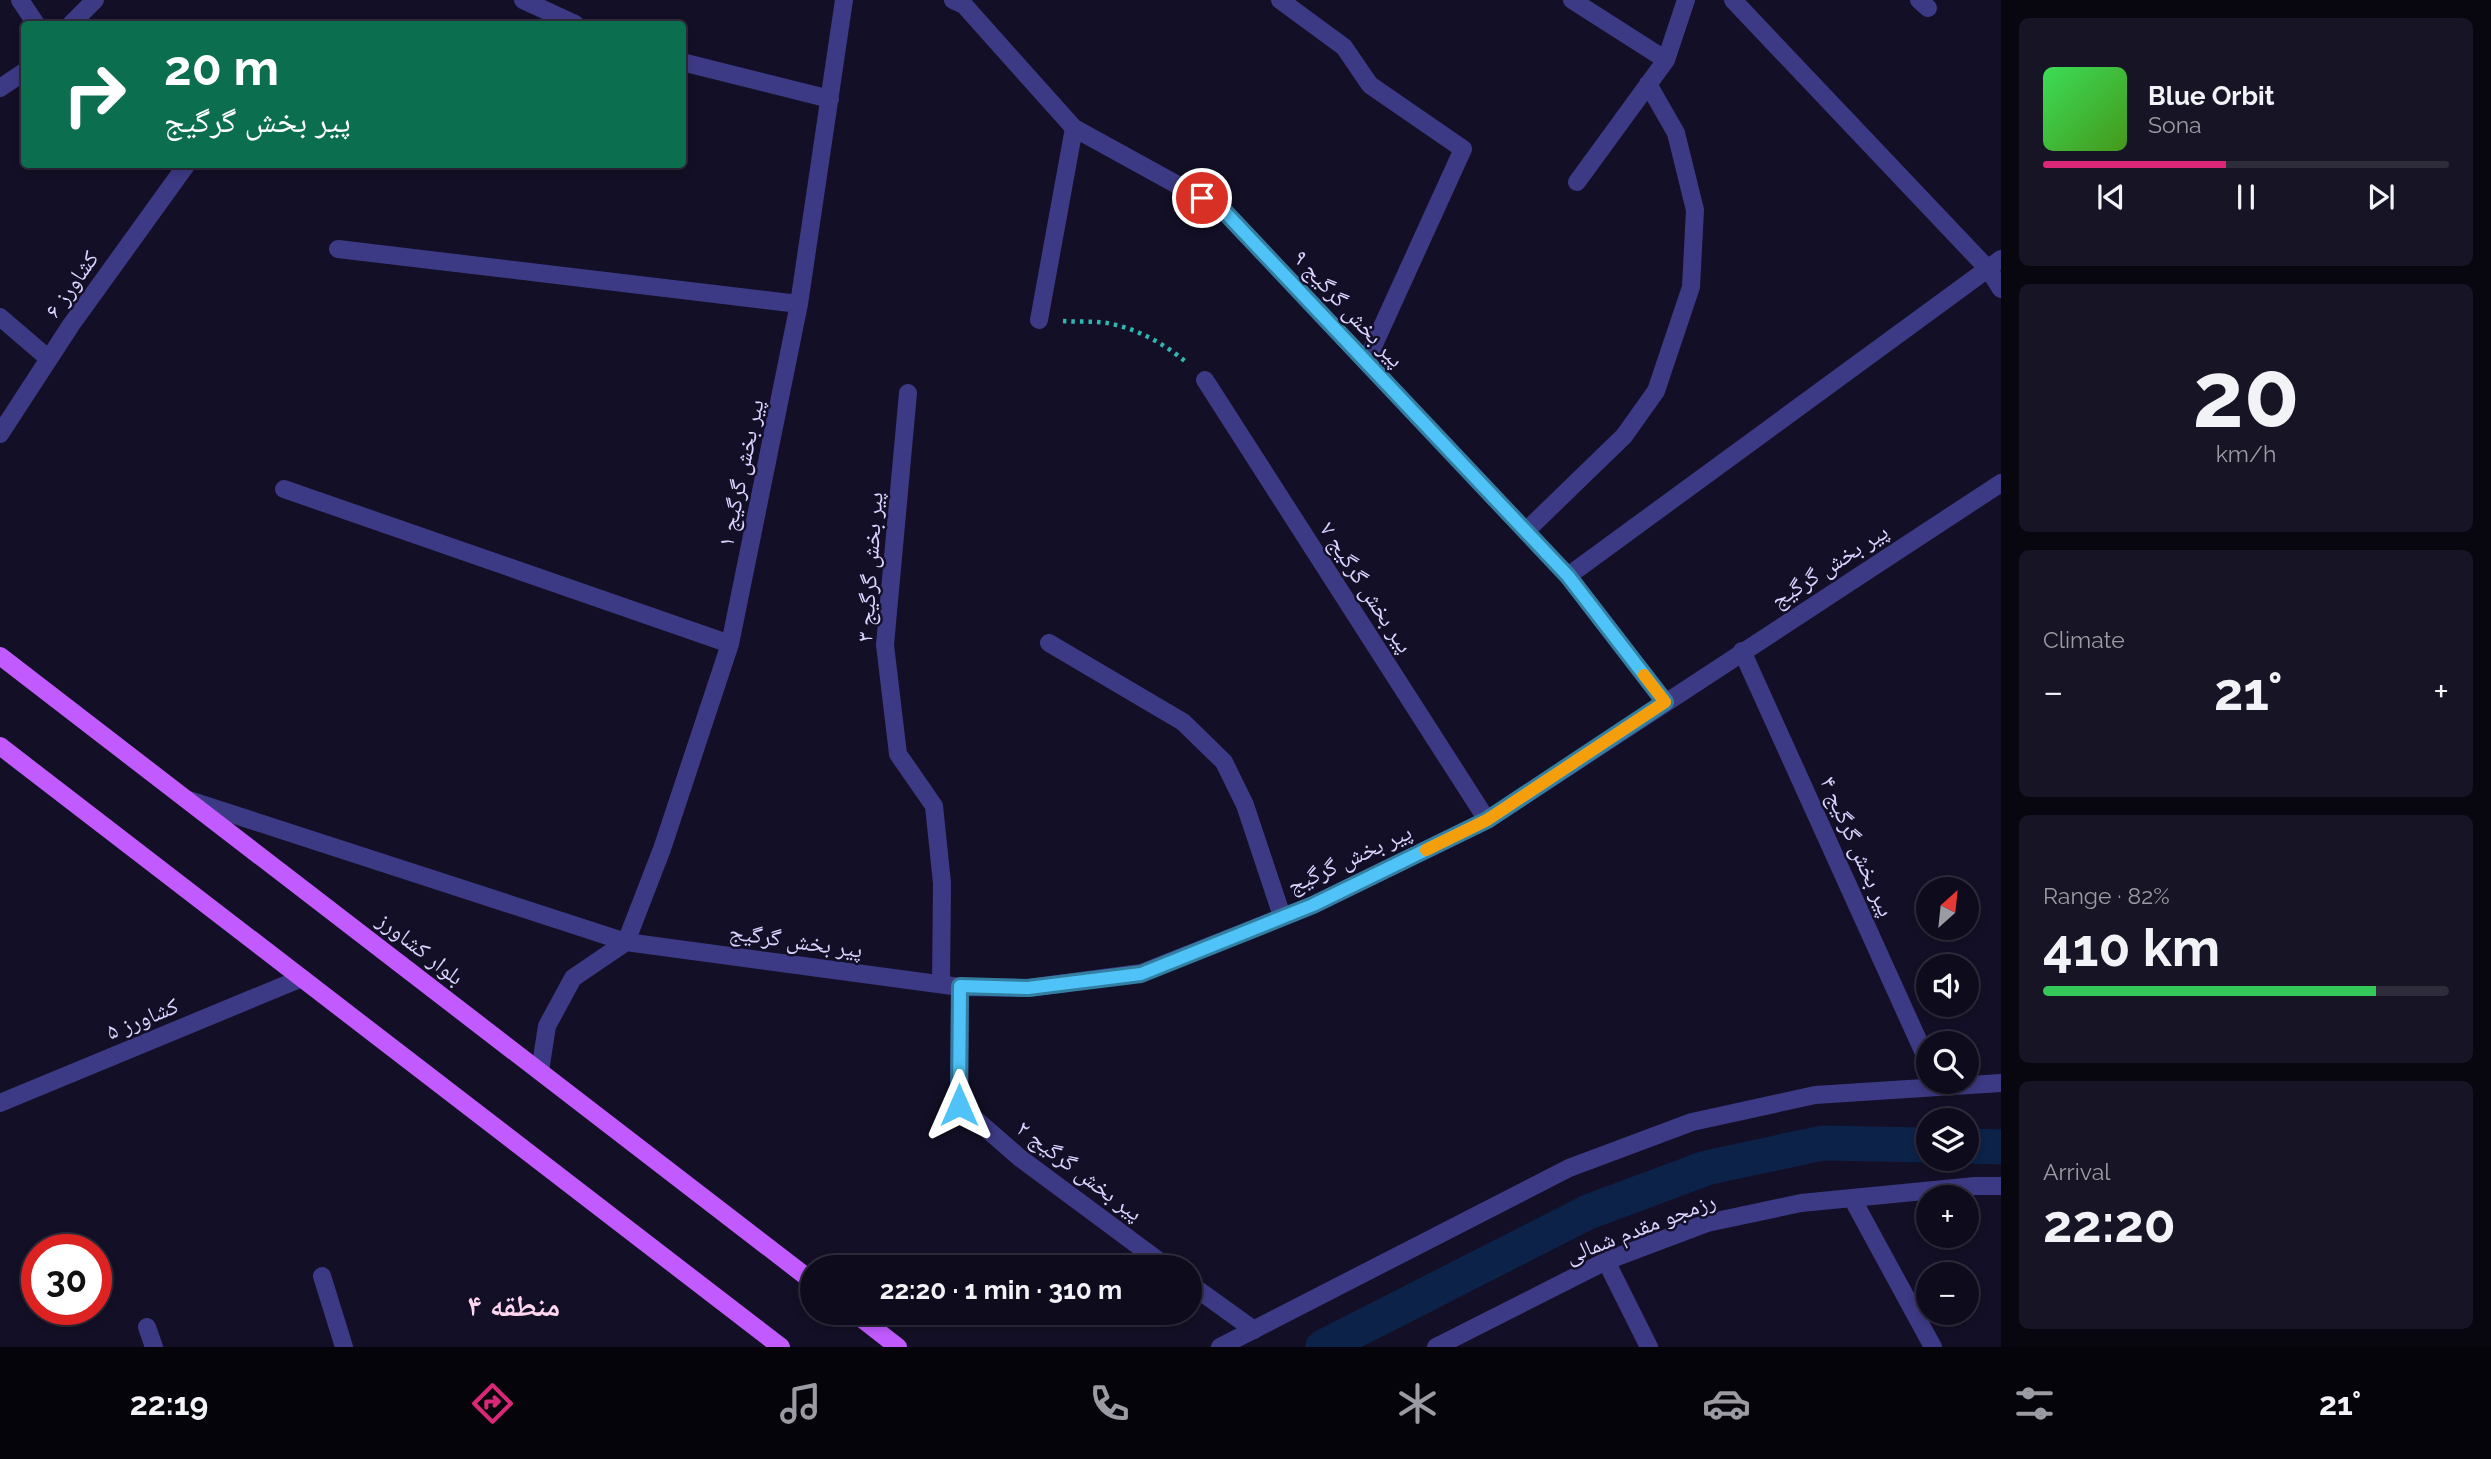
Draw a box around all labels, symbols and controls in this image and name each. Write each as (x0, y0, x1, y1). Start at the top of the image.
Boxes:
text: 20 m (164, 39, 279, 96)
icon: right (49, 49, 140, 140)
text: Blue Orbit (2148, 81, 2275, 111)
text: پیر بخش گرگیج (164, 102, 351, 139)
text: Sona (2148, 111, 2202, 138)
pin (1172, 168, 1232, 228)
icon: previous (2092, 178, 2130, 216)
icon: pause (2227, 178, 2265, 216)
icon: next (2362, 178, 2400, 216)
icon: arrive (1183, 179, 1221, 217)
street label: پیر بخش گرگیج ۹ (1286, 244, 1410, 374)
street label: کشاورز ۶ (38, 245, 104, 323)
text: 20 (2192, 341, 2300, 448)
street label: پیر بخش گرگیج ۱ (711, 397, 771, 550)
text: km/h (2216, 440, 2276, 467)
street label: پیر بخش گرگیج ۳ (850, 491, 890, 643)
street label: پیر بخش گرگیج ۷ (1313, 517, 1419, 659)
street label: پیر بخش گرگیج (1765, 517, 1894, 615)
text: Climate (2043, 626, 2125, 653)
text: 21° (2214, 661, 2283, 722)
text: − (2043, 669, 2063, 714)
text: + (2433, 669, 2449, 714)
street label: پیر بخش گرگیج ۴ (1813, 772, 1901, 921)
street label: پیر بخش گرگیج (1282, 817, 1416, 900)
north arrow (1916, 877, 1979, 940)
map controls (1916, 877, 1979, 1325)
text: Range · 82% (2043, 882, 2170, 909)
street label: بلوار کشاورز (371, 905, 470, 991)
street label: پیر بخش گرگیج (727, 917, 864, 965)
text: 410 km (2043, 917, 2220, 978)
button: sound (1916, 954, 1979, 1017)
street label: کشاورز ۵ (102, 991, 182, 1045)
button: search (1916, 1031, 1979, 1094)
position arrow (922, 1068, 996, 1142)
button: layers (1916, 1108, 1979, 1171)
street label: پیر بخش گرگیج ۲ (1011, 1114, 1148, 1228)
text: Arrival (2043, 1158, 2110, 1185)
button: + (1916, 1185, 1979, 1248)
street label: رزمجو مقدم شمالی (1561, 1186, 1720, 1271)
text: 22:20 (2043, 1193, 2176, 1254)
speed limit sign: 30 (21, 1234, 112, 1325)
button: − (1916, 1262, 1979, 1325)
text: 22:20 · 1 min · 310 m (880, 1275, 1122, 1305)
district label: منطقه ۴ (468, 1288, 560, 1323)
icon: directions (468, 1379, 517, 1428)
icon: music (776, 1379, 825, 1428)
icon: phone (1085, 1379, 1134, 1428)
icon: climate (1393, 1379, 1442, 1428)
icon: car (1702, 1379, 1751, 1428)
icon: filters (2010, 1379, 2059, 1428)
text: 22:19 (130, 1385, 208, 1422)
text: 21° (2319, 1385, 2361, 1422)

